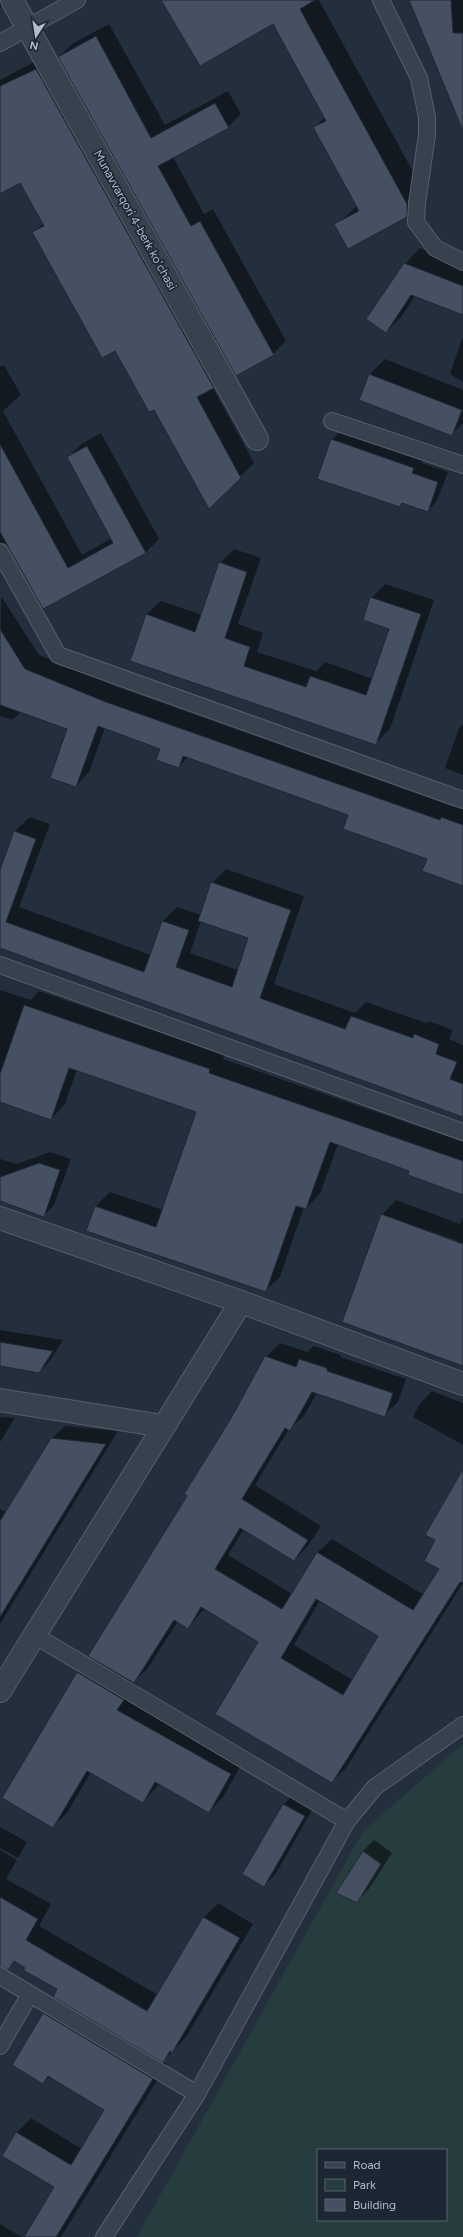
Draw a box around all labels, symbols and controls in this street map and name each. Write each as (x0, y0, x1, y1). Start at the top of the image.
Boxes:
north arrow (16, 16, 56, 56)
text: N (29, 38, 40, 53)
street label: Munavvarqori 4-berk koʻchasi (91, 148, 179, 292)
legend (317, 2149, 447, 2221)
text: Road (353, 2158, 381, 2172)
text: Park (353, 2178, 376, 2192)
text: Building (353, 2198, 396, 2212)

